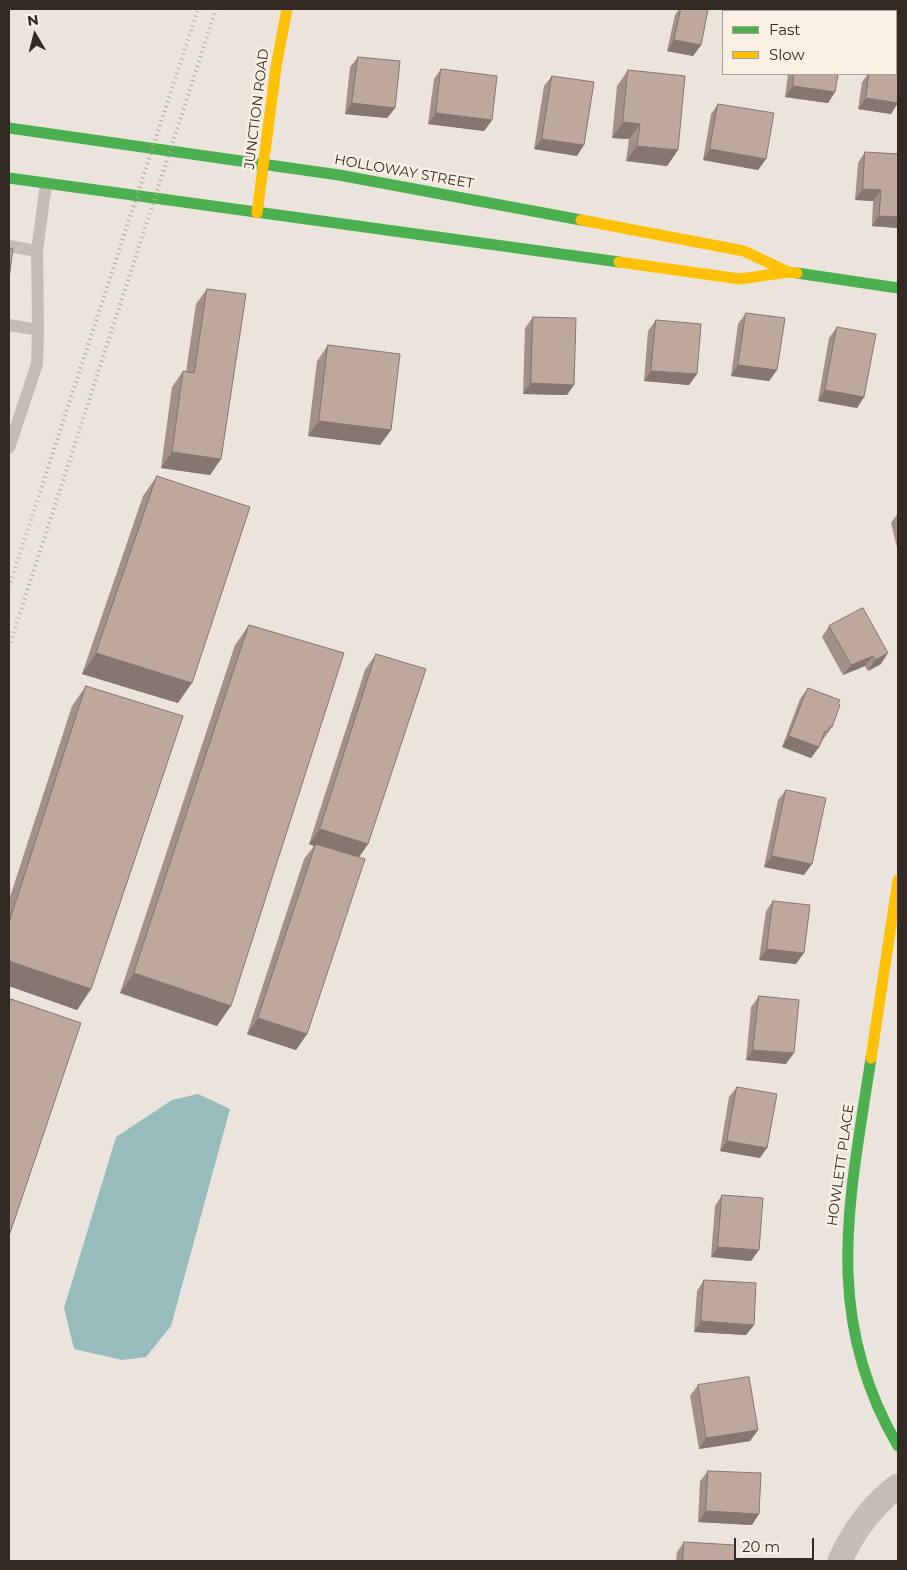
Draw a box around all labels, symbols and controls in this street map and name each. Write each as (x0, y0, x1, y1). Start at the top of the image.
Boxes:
north arrow (10, 10, 60, 60)
text: N (26, 10, 40, 30)
legend (722, 10, 897, 75)
text: Fast (769, 20, 800, 39)
text: Slow (769, 45, 805, 64)
street label: JUNCTION ROAD (241, 48, 273, 170)
street label: HOLLOWAY STREET (333, 151, 475, 193)
street label: HOWLETT PLACE (824, 1103, 858, 1227)
scale bar (737, 1528, 817, 1560)
text: 20 m (742, 1537, 780, 1556)

